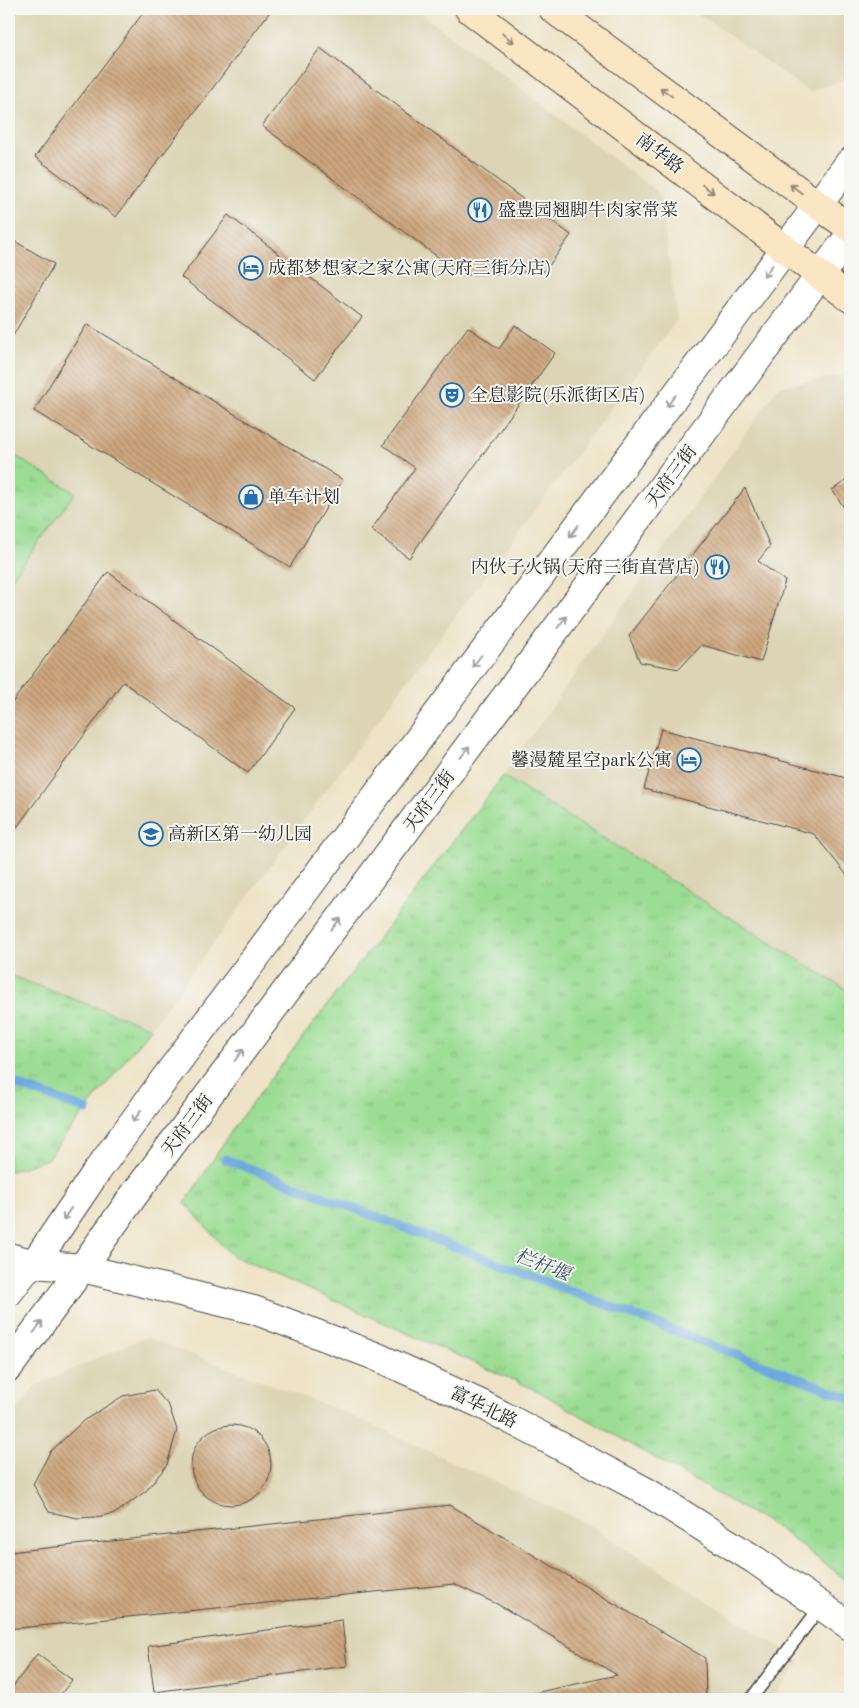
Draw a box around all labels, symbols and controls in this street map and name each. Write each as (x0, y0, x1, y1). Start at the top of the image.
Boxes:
one-way arrow (501, 33, 515, 43)
one-way arrow (660, 87, 673, 98)
street label: 南华路 (632, 129, 688, 177)
one-way arrow (701, 183, 714, 194)
one-way arrow (790, 184, 803, 195)
restaurant icon: 盛豊园翘脚牛肉家常菜 (467, 197, 493, 223)
place label: 盛豊园翘脚牛肉家常菜 (498, 200, 678, 220)
hotel icon: 成都梦想家之家公寓(天府三街分店) (238, 255, 264, 281)
place label: 成都梦想家之家公寓(天府三街分店) (268, 258, 551, 278)
one-way arrow (763, 264, 774, 277)
theatre icon: 全息影院(乐派街区店) (439, 382, 465, 408)
place label: 全息影院(乐派街区店) (470, 385, 645, 405)
one-way arrow (666, 394, 676, 408)
street label: 天府三街 (641, 441, 701, 511)
shop icon: 单车计划 (238, 484, 264, 510)
place label: 单车计划 (268, 487, 340, 507)
one-way arrow (569, 524, 579, 538)
restaurant icon: 内伙子火锅(天府三街直营店) (704, 554, 730, 580)
place label: 内伙子火锅(天府三街直营店) (471, 557, 700, 577)
one-way arrow (557, 615, 567, 629)
one-way arrow (471, 654, 482, 667)
one-way arrow (460, 745, 470, 759)
hotel icon: 馨漫麓星空park公寓 (676, 747, 702, 773)
place label: 馨漫麓星空park公寓 (511, 749, 672, 770)
street label: 天府三街 (399, 766, 459, 836)
school or university icon: 高新区第一幼儿园 (138, 821, 164, 847)
place label: 高新区第一幼儿园 (168, 824, 312, 844)
one-way arrow (331, 918, 342, 931)
one-way arrow (234, 1049, 245, 1062)
street label: 天府三街 (157, 1090, 217, 1160)
one-way arrow (132, 1109, 142, 1123)
one-way arrow (62, 1207, 72, 1221)
water label: 栏杆堰 (512, 1245, 576, 1286)
one-way arrow (33, 1320, 43, 1334)
street label: 富华北路 (447, 1382, 521, 1432)

